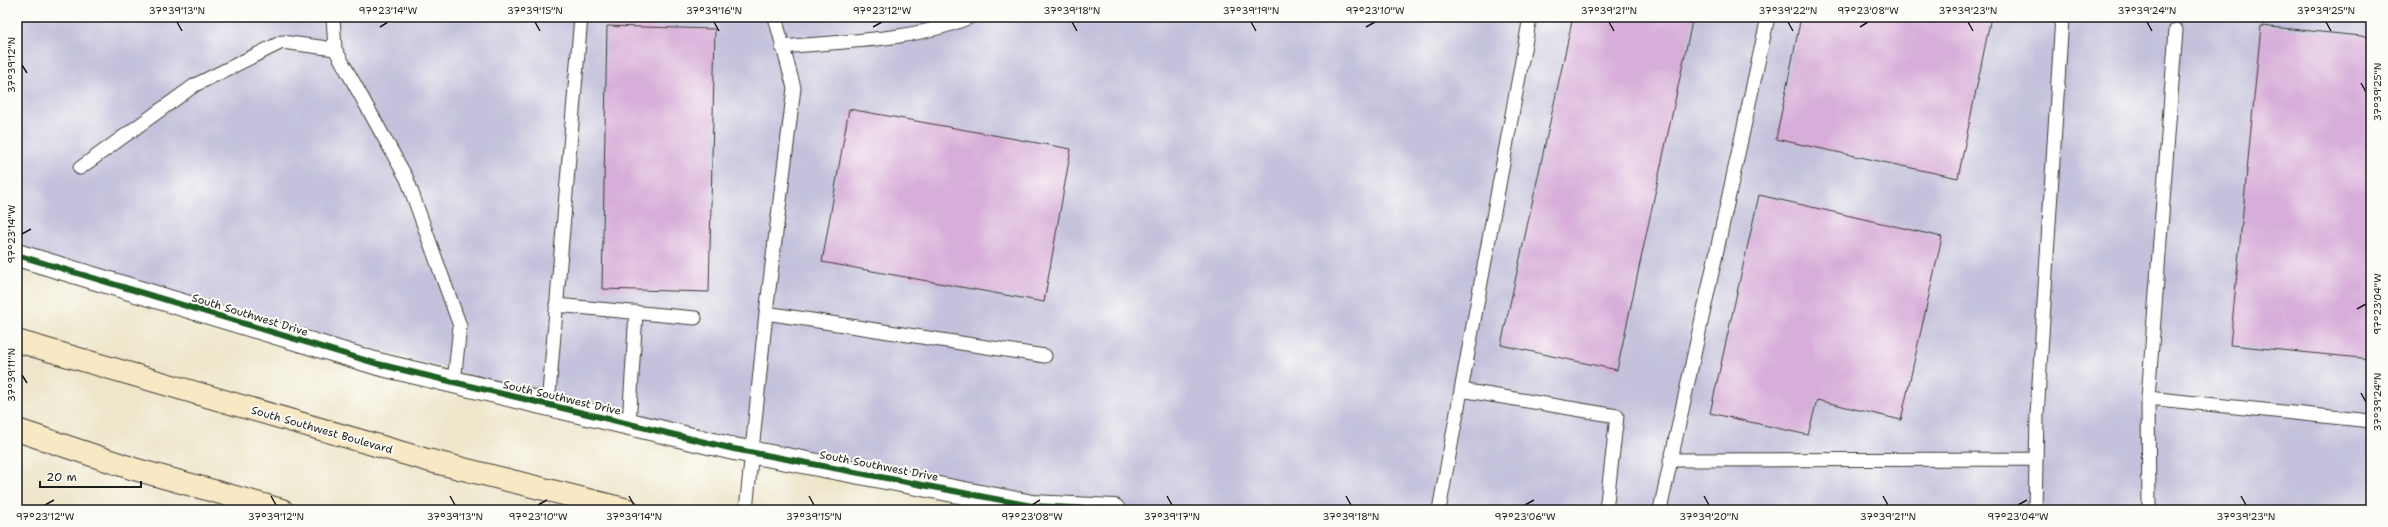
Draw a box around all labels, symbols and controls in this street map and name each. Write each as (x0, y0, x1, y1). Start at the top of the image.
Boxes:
text: 37°39'13"N (149, 4, 205, 17)
text: 97°23'14"W (359, 4, 418, 17)
text: 37°39'15"N (507, 4, 563, 17)
text: 37°39'16"N (686, 4, 742, 17)
text: 97°23'12"W (853, 4, 912, 17)
text: 37°39'18"N (1044, 4, 1100, 17)
text: 37°39'19"N (1223, 4, 1279, 17)
text: 97°23'10"W (1345, 4, 1405, 17)
text: 37°39'21"N (1581, 4, 1637, 17)
text: 37°39'22"N (1759, 4, 1818, 17)
text: 97°23'08"W (1837, 4, 1899, 17)
text: 37°39'23"N (1939, 4, 1997, 17)
text: 37°39'24"N (2118, 4, 2176, 17)
text: 37°39'25"N (2297, 4, 2355, 17)
text: 37°39'12"N (5, 37, 18, 93)
text: 37°39'25"N (2371, 63, 2384, 121)
text: 97°23'14"W (5, 204, 18, 263)
text: 97°23'04"W (2371, 273, 2384, 335)
street label: South Southwest Drive (190, 290, 310, 340)
text: 37°39'11"N (5, 348, 18, 402)
text: 37°39'24"N (2371, 373, 2384, 431)
street label: South Southwest Drive (502, 377, 622, 419)
street label: South Southwest Boulevard (250, 403, 395, 457)
street label: South Southwest Drive (818, 447, 940, 485)
scale bar (40, 463, 141, 489)
text: 20 m (46, 469, 77, 485)
text: 97°23'12"W (16, 510, 75, 523)
text: 37°39'12"N (248, 510, 304, 523)
text: 37°39'13"N (427, 510, 483, 523)
text: 97°23'10"W (508, 510, 568, 523)
text: 37°39'14"N (606, 510, 662, 523)
text: 37°39'15"N (786, 510, 842, 523)
text: 97°23'08"W (1001, 510, 1063, 523)
text: 37°39'17"N (1144, 510, 1200, 523)
text: 37°39'18"N (1323, 510, 1379, 523)
text: 97°23'06"W (1494, 510, 1556, 523)
text: 37°39'20"N (1679, 510, 1739, 523)
text: 37°39'21"N (1860, 510, 1916, 523)
text: 97°23'04"W (1987, 510, 2049, 523)
text: 37°39'23"N (2217, 510, 2275, 523)

